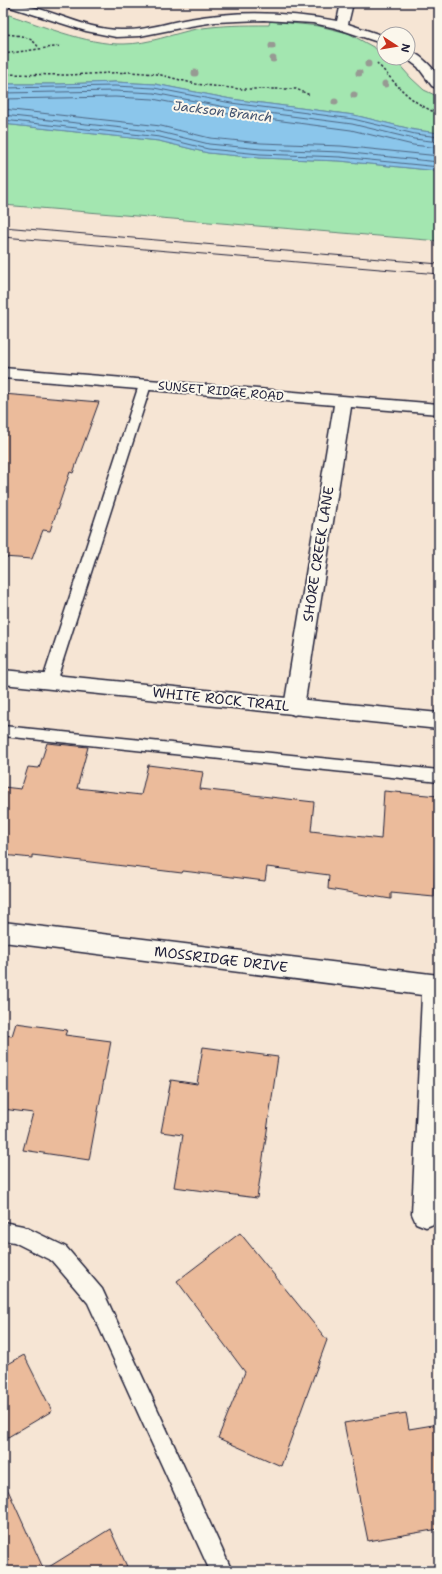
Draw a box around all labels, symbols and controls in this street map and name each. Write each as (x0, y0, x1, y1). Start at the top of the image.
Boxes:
north arrow (376, 26, 416, 66)
text: N (397, 42, 414, 54)
water label: Jackson Branch (172, 97, 274, 126)
street label: SUNSET RIDGE ROAD (157, 378, 285, 404)
street label: SHORE CREEK LANE (298, 485, 338, 623)
street label: WHITE ROCK TRAIL (152, 683, 291, 715)
street label: MOSSRIDGE DRIVE (153, 942, 289, 976)

